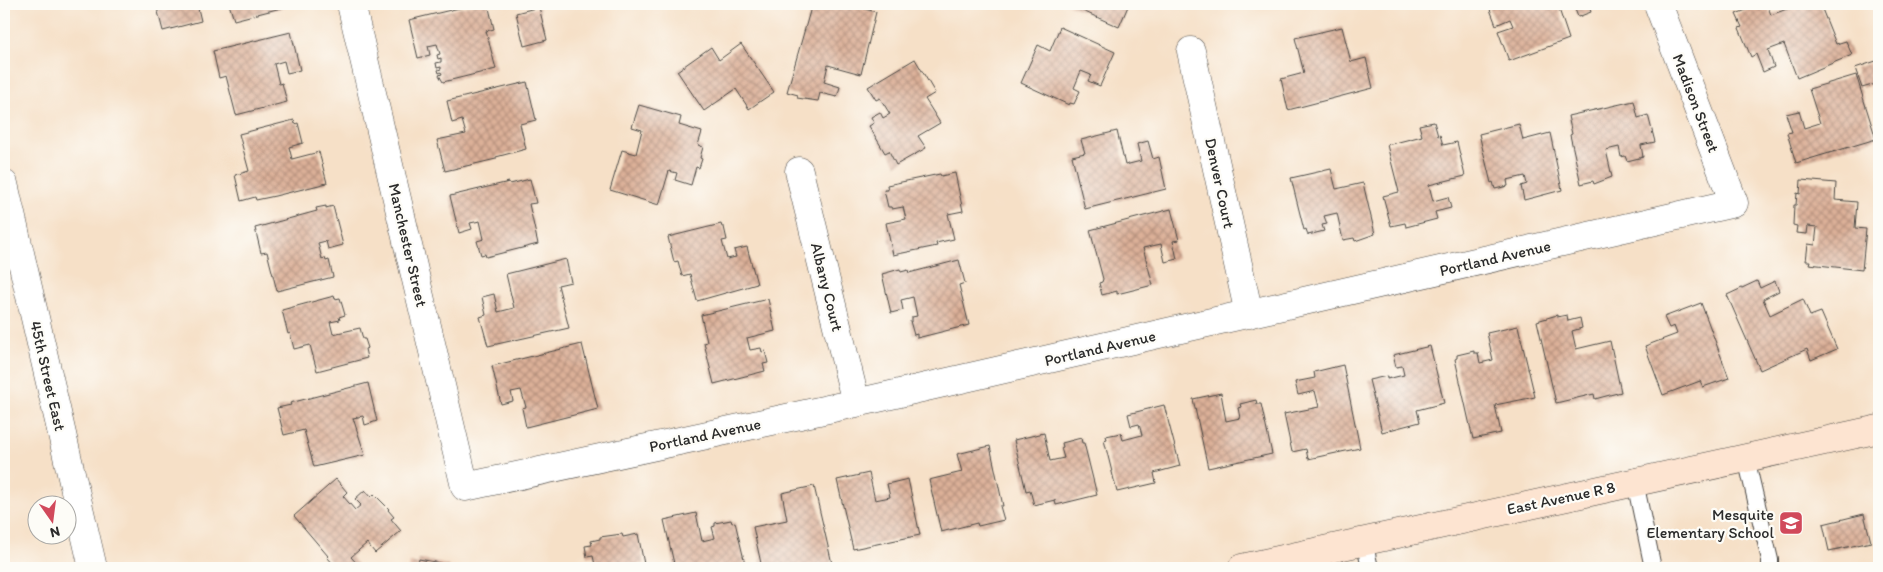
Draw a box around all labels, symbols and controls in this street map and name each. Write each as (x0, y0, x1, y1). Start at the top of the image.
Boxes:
street label: Madison Street (1668, 51, 1724, 155)
street label: Denver Court (1201, 136, 1239, 230)
street label: Manchester Street (385, 181, 431, 309)
street label: Portland Avenue (1437, 236, 1553, 280)
street label: Albany Court (807, 241, 847, 333)
street label: 45th Street East (26, 319, 70, 433)
street label: Portland Avenue (1042, 326, 1158, 370)
street label: Portland Avenue (647, 414, 763, 456)
street label: East Avenue R 8 (1505, 477, 1617, 519)
north arrow (28, 494, 78, 544)
place label: Mesquite Elementary School (1646, 505, 1774, 542)
school or university icon: Mesquite Elementary School (1778, 510, 1804, 536)
text: N (48, 523, 62, 542)

